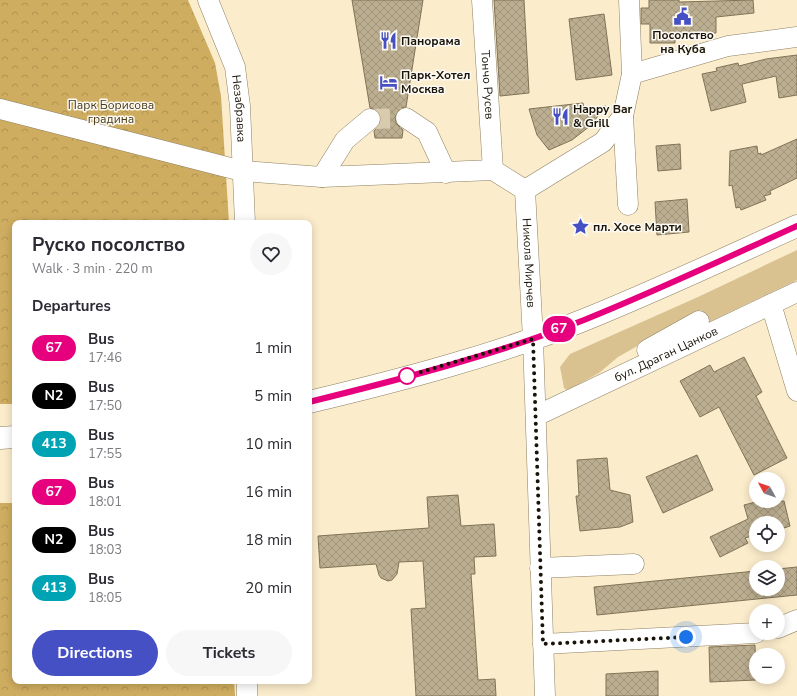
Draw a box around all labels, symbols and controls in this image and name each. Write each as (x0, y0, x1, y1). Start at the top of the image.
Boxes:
public building icon: Посолство на Куба (673, 6, 693, 26)
place label: Посолство на Куба (652, 27, 714, 57)
restaurant icon: Панорама (378, 31, 398, 51)
place label: Панорама (401, 33, 460, 49)
street label: Тончо Русев (477, 50, 498, 120)
place label: Парк-Хотел Москва (401, 67, 470, 97)
hotel icon: Парк-Хотел Москва (378, 72, 398, 92)
street label: Незабравка (228, 74, 250, 143)
park label: Парк Борисова градина (68, 97, 154, 127)
place label: Happy Bar & Grill (573, 101, 632, 131)
restaurant icon: Happy Bar & Grill (550, 106, 570, 126)
place icon: пл. Хосе Марти (570, 217, 590, 237)
street label: Никола Мирчев (519, 218, 539, 309)
place label: пл. Хосе Марти (593, 219, 682, 235)
text: Руско посолство (32, 232, 185, 258)
button: heart (250, 233, 292, 275)
text: Walk · 3 min · 220 m (32, 260, 153, 278)
text: Departures (32, 296, 111, 316)
line badge: 67 (541, 316, 577, 342)
text: 67 (551, 319, 567, 338)
street label: бул. Драган Цанков (612, 323, 721, 386)
text: Bus (88, 329, 114, 349)
text: 67 (46, 338, 62, 357)
text: 1 min (254, 338, 292, 358)
text: 17:46 (88, 349, 122, 367)
unlabelled marker (398, 367, 416, 385)
text: Bus (88, 377, 114, 397)
text: N2 (45, 386, 63, 405)
text: 5 min (254, 386, 292, 406)
text: 17:50 (88, 397, 122, 415)
text: Bus (88, 425, 114, 445)
text: 413 (41, 434, 67, 453)
text: 10 min (245, 434, 292, 454)
text: 17:55 (88, 445, 122, 463)
north arrow (749, 472, 785, 508)
map controls (749, 472, 785, 684)
text: Bus (88, 473, 114, 493)
text: 67 (46, 482, 62, 501)
text: 16 min (245, 482, 292, 502)
text: 18:01 (88, 493, 122, 511)
button: locate (749, 516, 785, 552)
text: Bus (88, 521, 114, 541)
text: N2 (45, 530, 63, 549)
text: 18 min (245, 530, 292, 550)
text: 18:03 (88, 541, 122, 559)
button: layers (749, 560, 785, 596)
text: Bus (88, 569, 114, 589)
text: 413 (41, 578, 67, 597)
text: 20 min (245, 578, 292, 598)
text: 18:05 (88, 589, 122, 607)
button: + (749, 604, 785, 640)
your location (676, 627, 696, 647)
button: Directions (32, 630, 158, 676)
button: Tickets (166, 630, 292, 676)
button: − (749, 648, 785, 684)

